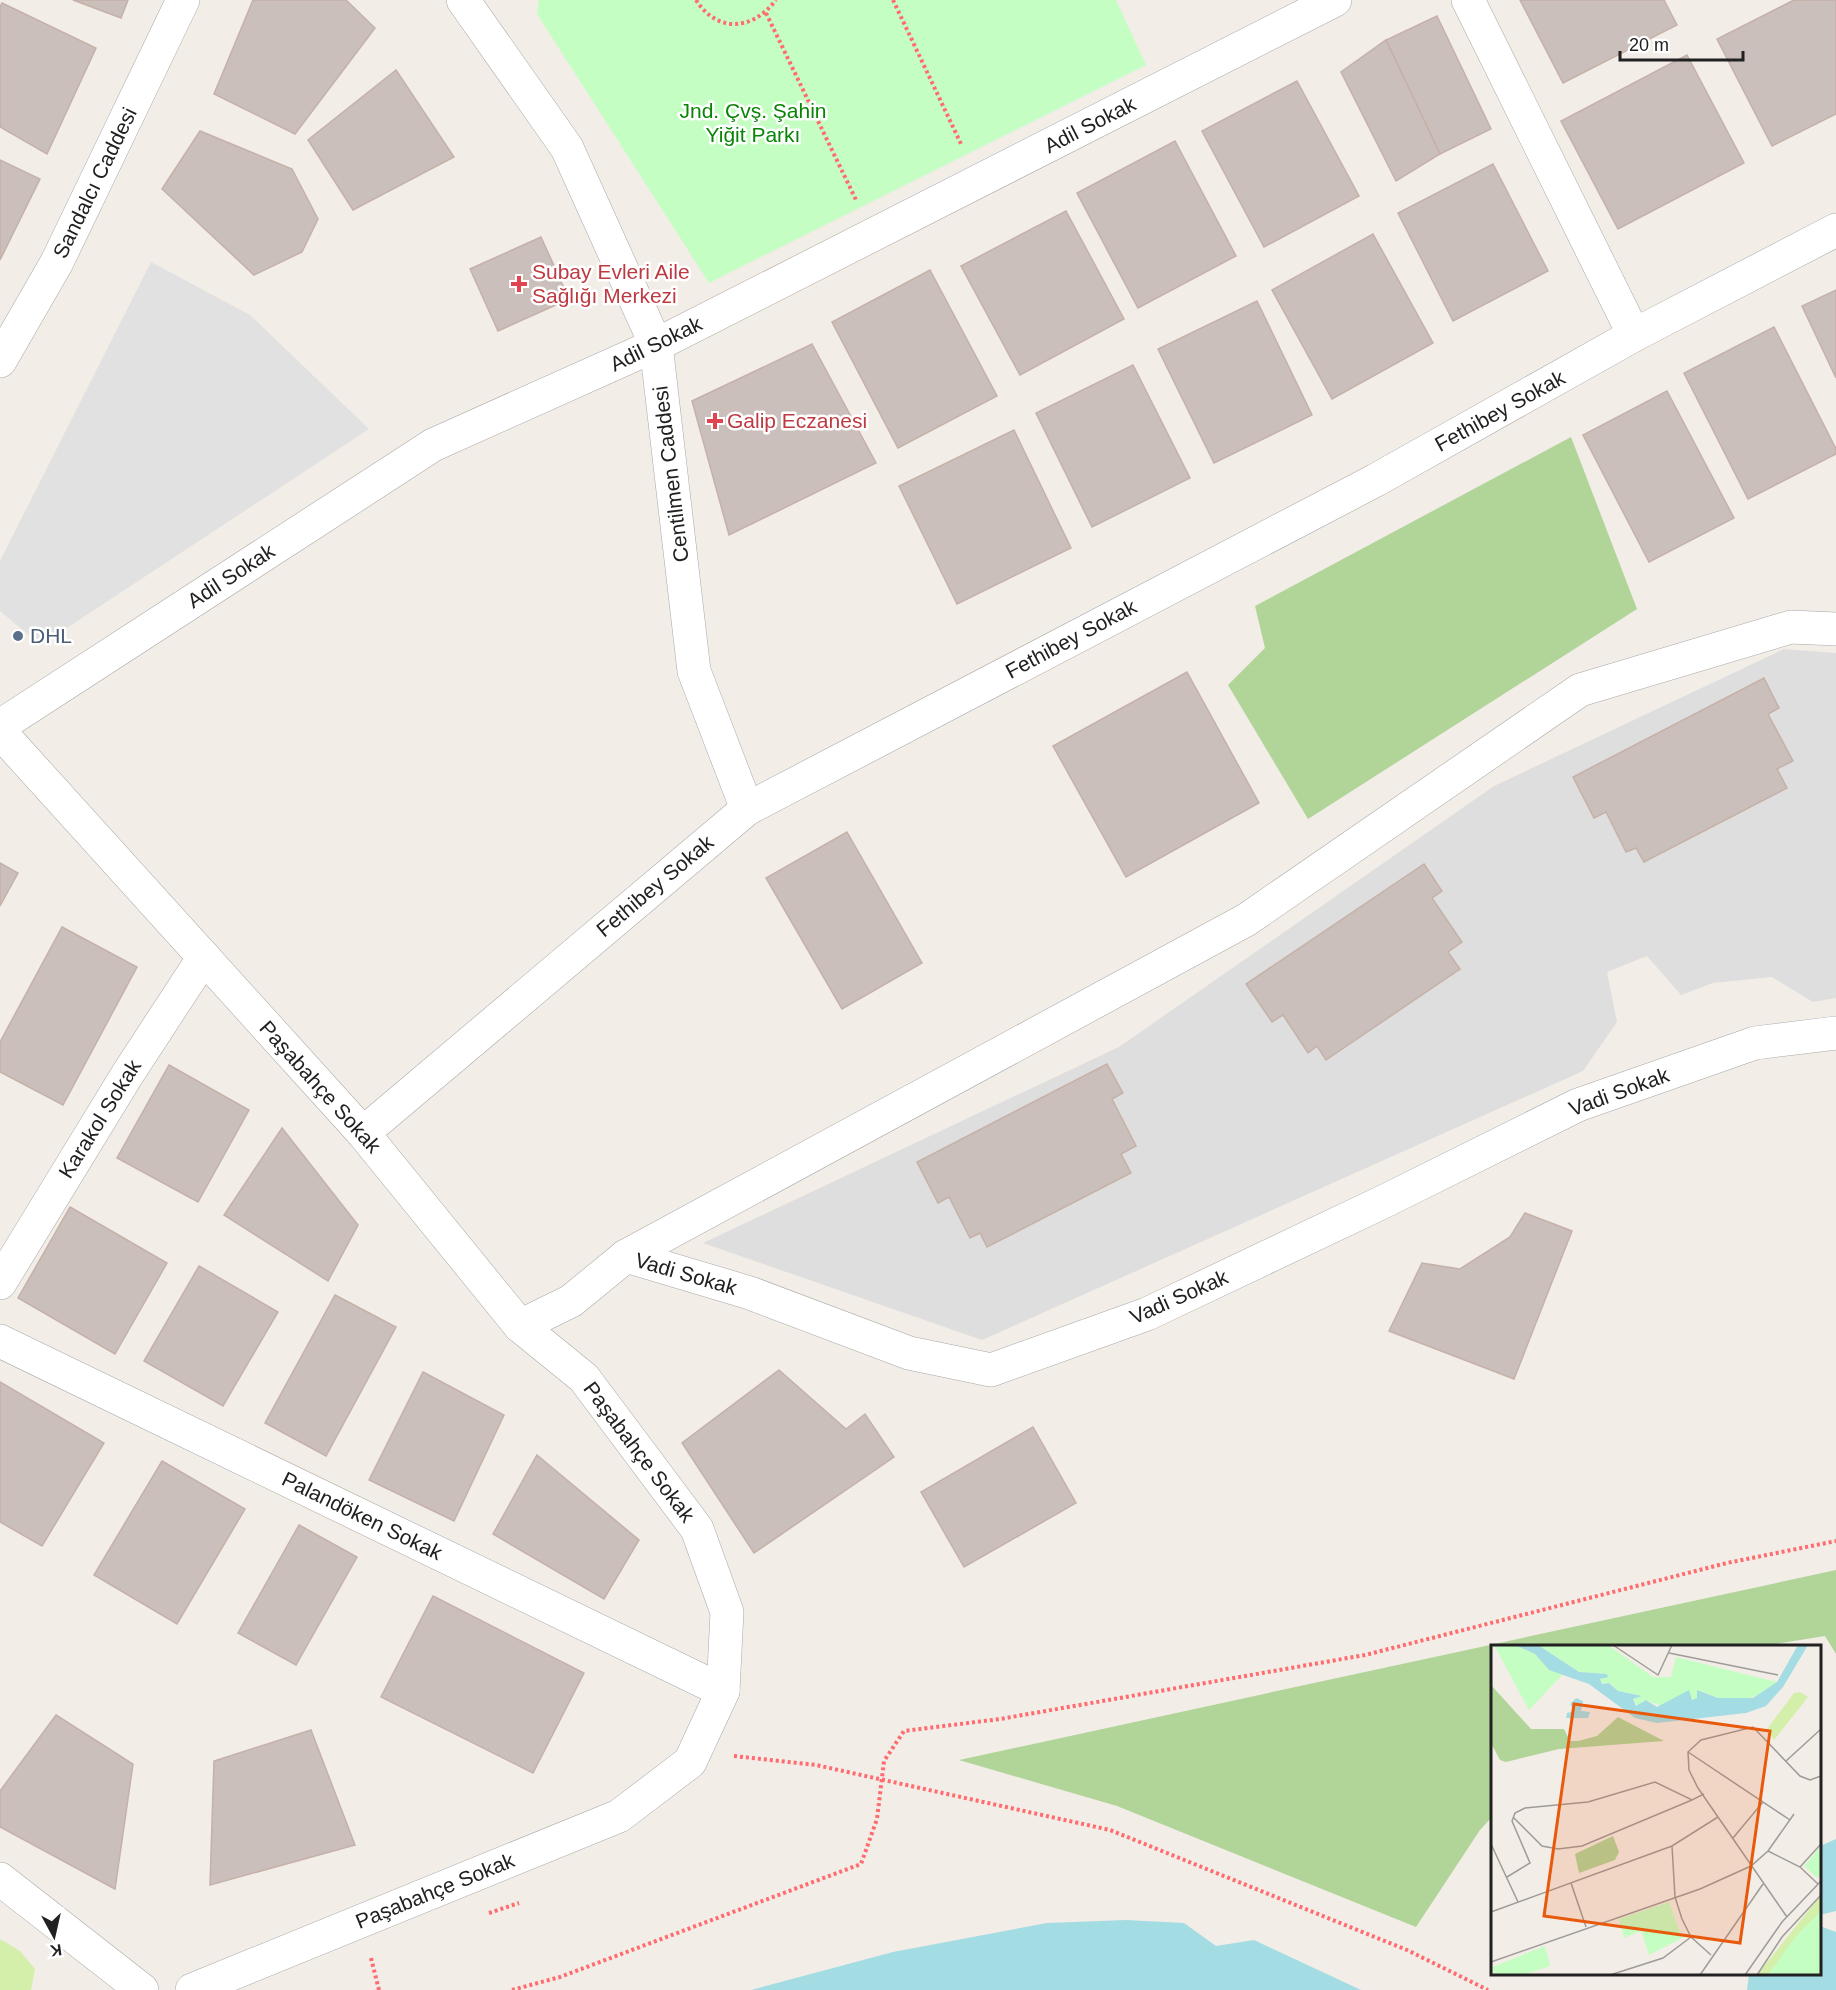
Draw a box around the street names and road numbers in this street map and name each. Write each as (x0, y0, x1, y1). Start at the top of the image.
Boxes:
street label: Adil Sokak (1040, 92, 1140, 157)
street label: Sandalcı Caddesi (48, 104, 141, 262)
street label: Adil Sokak (606, 311, 706, 376)
street label: Fethibey Sokak (1431, 365, 1569, 456)
street label: Centilmen Caddesi (648, 385, 693, 564)
street label: Adil Sokak (183, 539, 279, 612)
street label: Fethibey Sokak (1001, 594, 1141, 683)
street label: Fethibey Sokak (592, 830, 718, 941)
street label: Paşabahçe Sokak (255, 1016, 386, 1158)
street label: Karakol Sokak (54, 1055, 145, 1182)
street label: Vadi Sokak (1566, 1063, 1672, 1120)
street label: Vadi Sokak (633, 1248, 740, 1299)
street label: Vadi Sokak (1126, 1265, 1232, 1328)
street label: Paşabahçe Sokak (579, 1377, 700, 1527)
street label: Palandöken Sokak (278, 1467, 446, 1564)
street label: Paşabahçe Sokak (352, 1848, 518, 1933)

